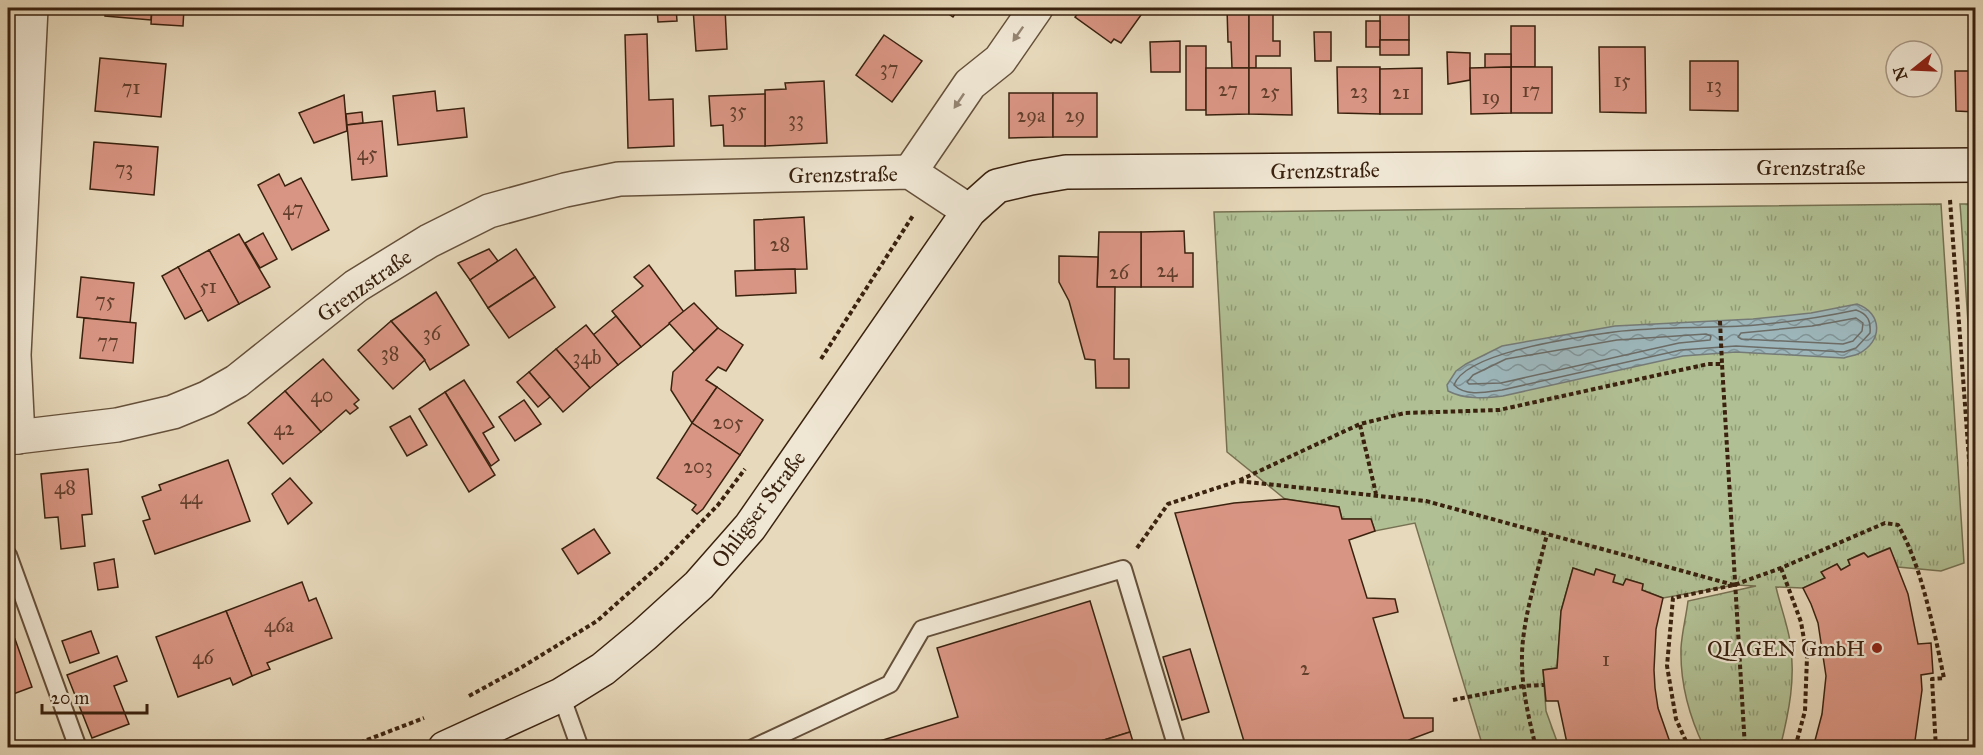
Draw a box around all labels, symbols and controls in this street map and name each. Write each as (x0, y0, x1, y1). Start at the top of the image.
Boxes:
one-way arrow (1012, 25, 1024, 41)
north arrow (1884, 39, 1944, 99)
house number: 37 (880, 56, 898, 80)
text: N (1889, 64, 1911, 83)
house number: 15 (1613, 68, 1631, 92)
house number: 13 (1706, 73, 1722, 97)
house number: 71 (122, 75, 140, 99)
house number: 27 (1218, 77, 1238, 101)
house number: 17 (1522, 78, 1540, 102)
house number: 25 (1260, 79, 1280, 103)
house number: 23 (1350, 79, 1368, 103)
house number: 21 (1392, 80, 1410, 104)
house number: 19 (1482, 85, 1500, 109)
one-way arrow (953, 92, 965, 108)
house number: 35 (729, 98, 747, 122)
house number: 29a (1016, 103, 1046, 127)
house number: 29 (1065, 103, 1085, 127)
house number: 33 (788, 107, 804, 131)
house number: 45 (357, 141, 377, 165)
street label: Grenzstraße (1756, 154, 1866, 181)
house number: 73 (115, 156, 133, 180)
street label: Grenzstraße (1270, 156, 1380, 185)
street label: Grenzstraße (788, 160, 898, 189)
house number: 47 (283, 196, 303, 220)
house number: 28 (770, 232, 790, 256)
street label: Grenzstraße (312, 243, 417, 328)
house number: 24 (1156, 258, 1178, 282)
house number: 26 (1109, 260, 1130, 284)
house number: 51 (199, 274, 217, 298)
house number: 75 (95, 288, 115, 312)
house number: 36 (423, 321, 442, 345)
house number: 77 (97, 329, 119, 353)
house number: 38 (381, 341, 399, 365)
house number: 34b (573, 345, 602, 369)
house number: 40 (311, 383, 333, 407)
house number: 205 (713, 410, 743, 434)
house number: 42 (273, 416, 295, 440)
street label: Ohligser Straße (706, 445, 811, 573)
house number: 203 (683, 454, 713, 478)
house number: 48 (54, 475, 76, 499)
house number: 44 (180, 485, 203, 509)
house number: 46a (264, 613, 294, 637)
place label: QIAGEN GmbH (1707, 635, 1865, 662)
marker: QIAGEN GmbH (1870, 641, 1884, 655)
house number: 46 (192, 645, 214, 669)
house number: 1 (1602, 647, 1610, 671)
house number: 2 (1300, 656, 1310, 680)
scale bar (42, 677, 147, 715)
text: 20 m (51, 687, 89, 709)

